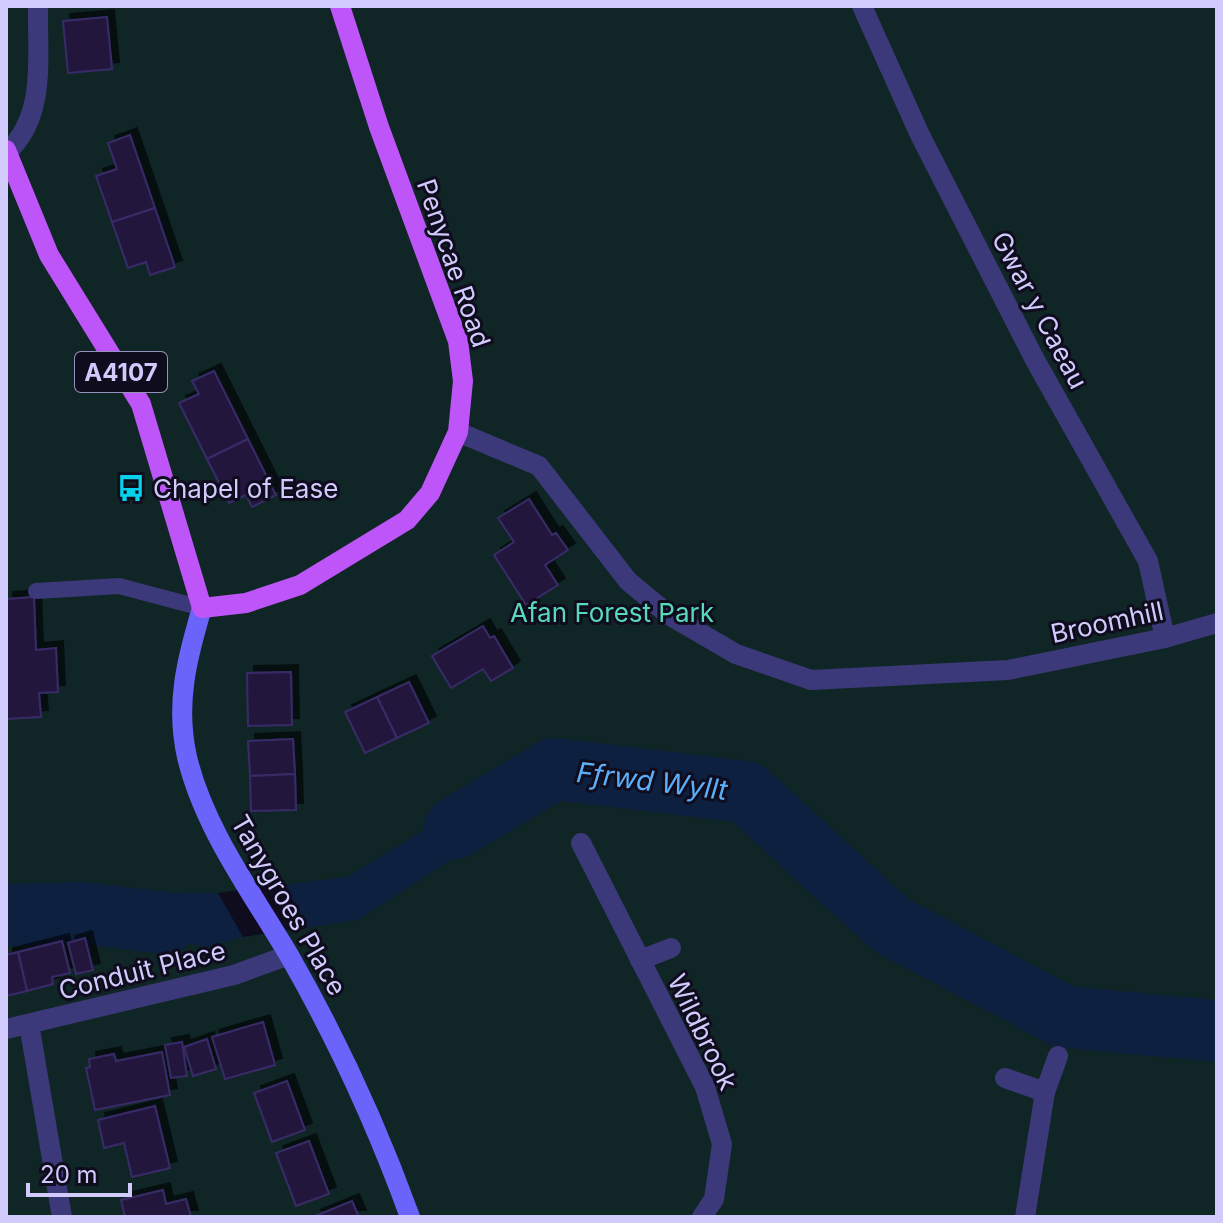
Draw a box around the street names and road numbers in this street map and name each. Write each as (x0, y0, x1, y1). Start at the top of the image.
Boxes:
street label: Penycae Road (411, 175, 497, 351)
street label: Gwar y Caeau (986, 226, 1094, 394)
road number: A4107 (75, 352, 167, 392)
street label: Broomhill (1048, 595, 1166, 649)
street label: Tanygroes Place (225, 809, 353, 1001)
street label: Conduit Place (55, 934, 229, 1006)
street label: Wildbrook (662, 969, 744, 1095)

